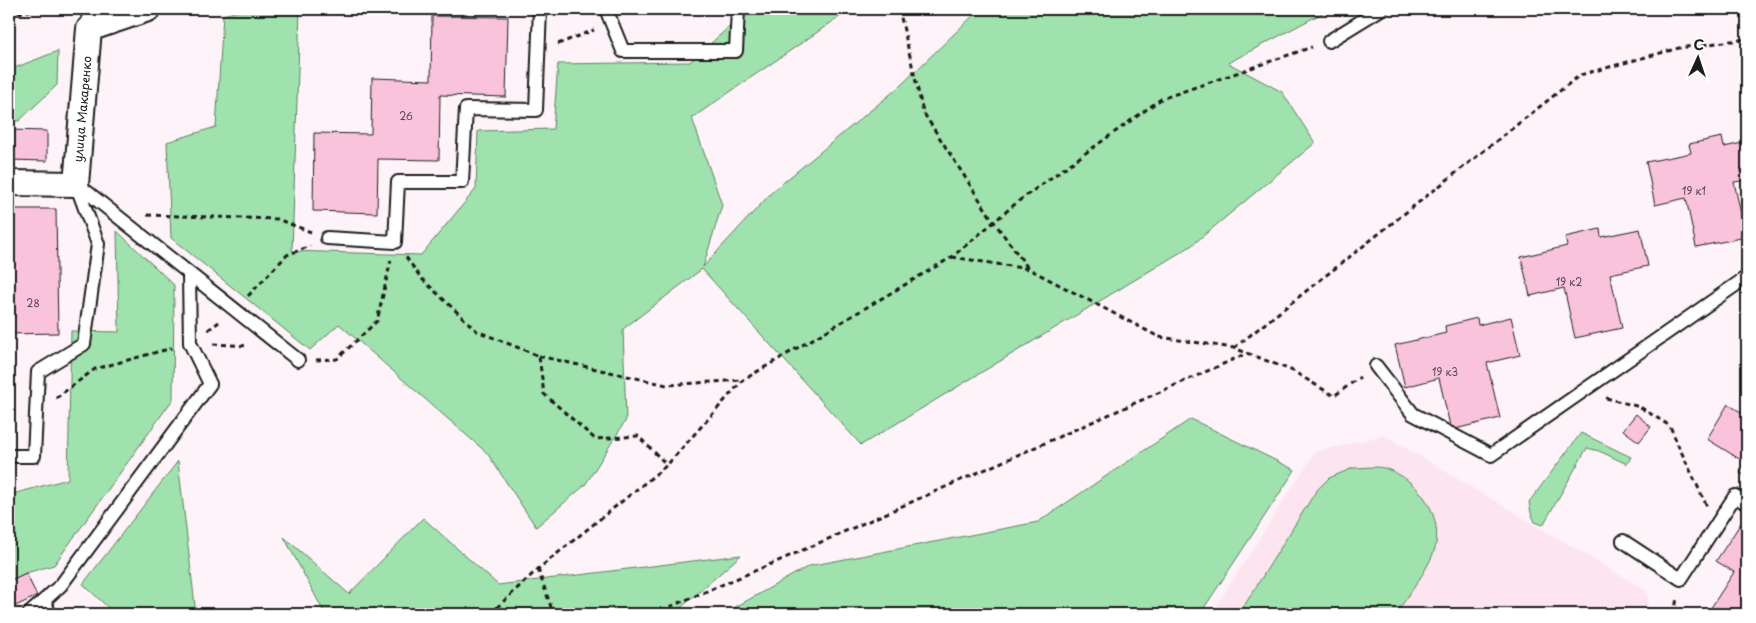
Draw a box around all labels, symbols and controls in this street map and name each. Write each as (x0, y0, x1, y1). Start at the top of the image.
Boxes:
north arrow (1674, 32, 1724, 82)
text: С (1693, 34, 1705, 55)
street label: улица Макаренко (68, 55, 96, 163)
house number: 26 (399, 108, 413, 123)
house number: 19 к1 (1682, 183, 1706, 198)
house number: 19 к2 (1556, 274, 1582, 289)
house number: 28 (26, 295, 40, 310)
house number: 19 к3 (1432, 364, 1458, 379)

